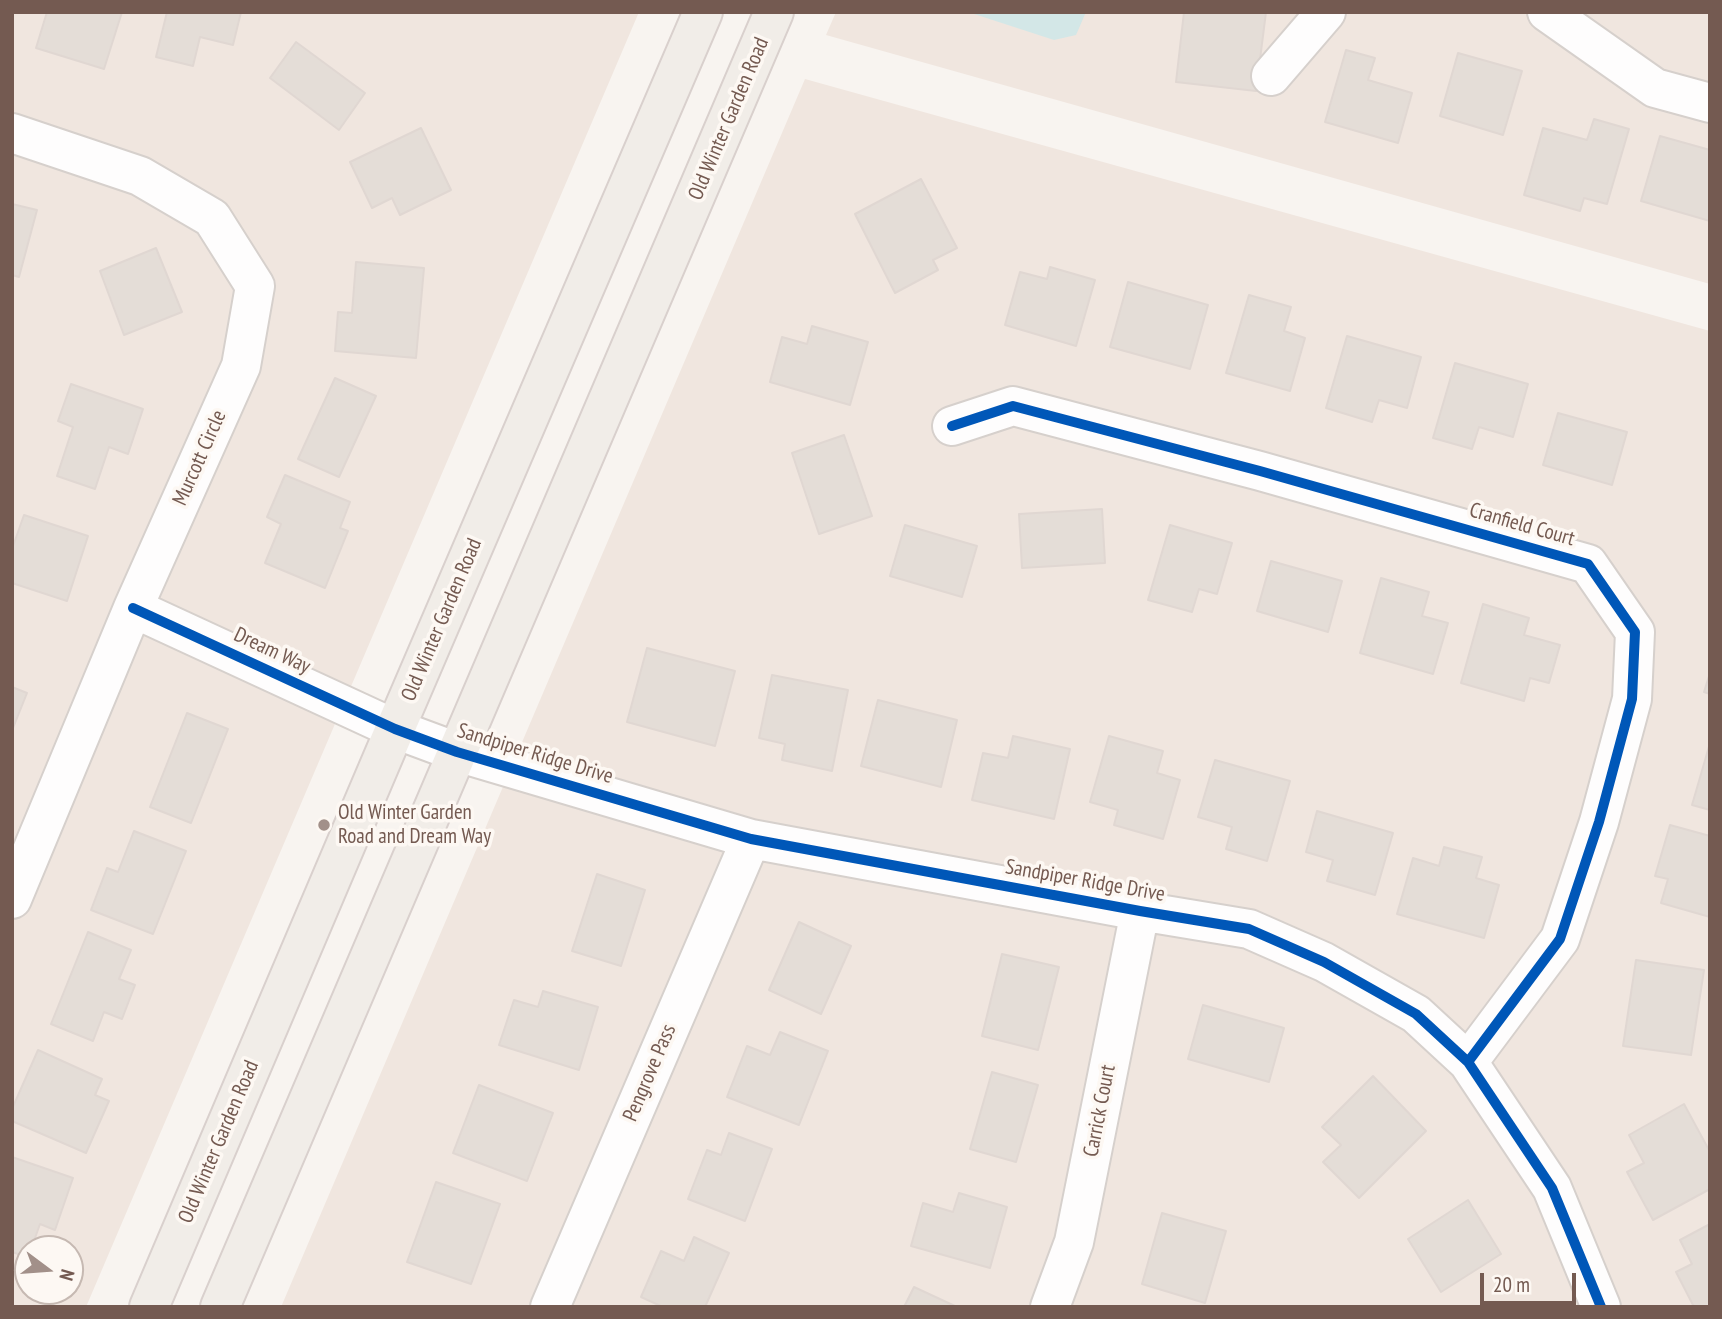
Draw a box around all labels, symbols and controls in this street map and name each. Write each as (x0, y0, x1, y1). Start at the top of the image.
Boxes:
street label: Old Winter Garden Road (683, 34, 775, 204)
street label: Murcott Circle (168, 407, 232, 509)
street label: Cranfield Court (1466, 498, 1578, 552)
street label: Old Winter Garden Road (396, 535, 488, 705)
street label: Dream Way (230, 622, 314, 680)
street label: Sandpiper Ridge Drive (454, 718, 616, 790)
place label: Old Winter Garden Road and Dream Way (338, 800, 491, 850)
marker: Old Winter Garden Road and Dream Way (316, 817, 332, 833)
street label: Sandpiper Ridge Drive (1003, 855, 1167, 907)
street label: Pengrove Pass (618, 1021, 682, 1125)
street label: Old Winter Garden Road (173, 1057, 265, 1227)
street label: Carrick Court (1079, 1063, 1121, 1159)
north arrow (14, 1235, 84, 1305)
scale bar (1484, 1260, 1580, 1304)
text: N (54, 1267, 80, 1283)
text: 20 m (1493, 1271, 1530, 1298)

